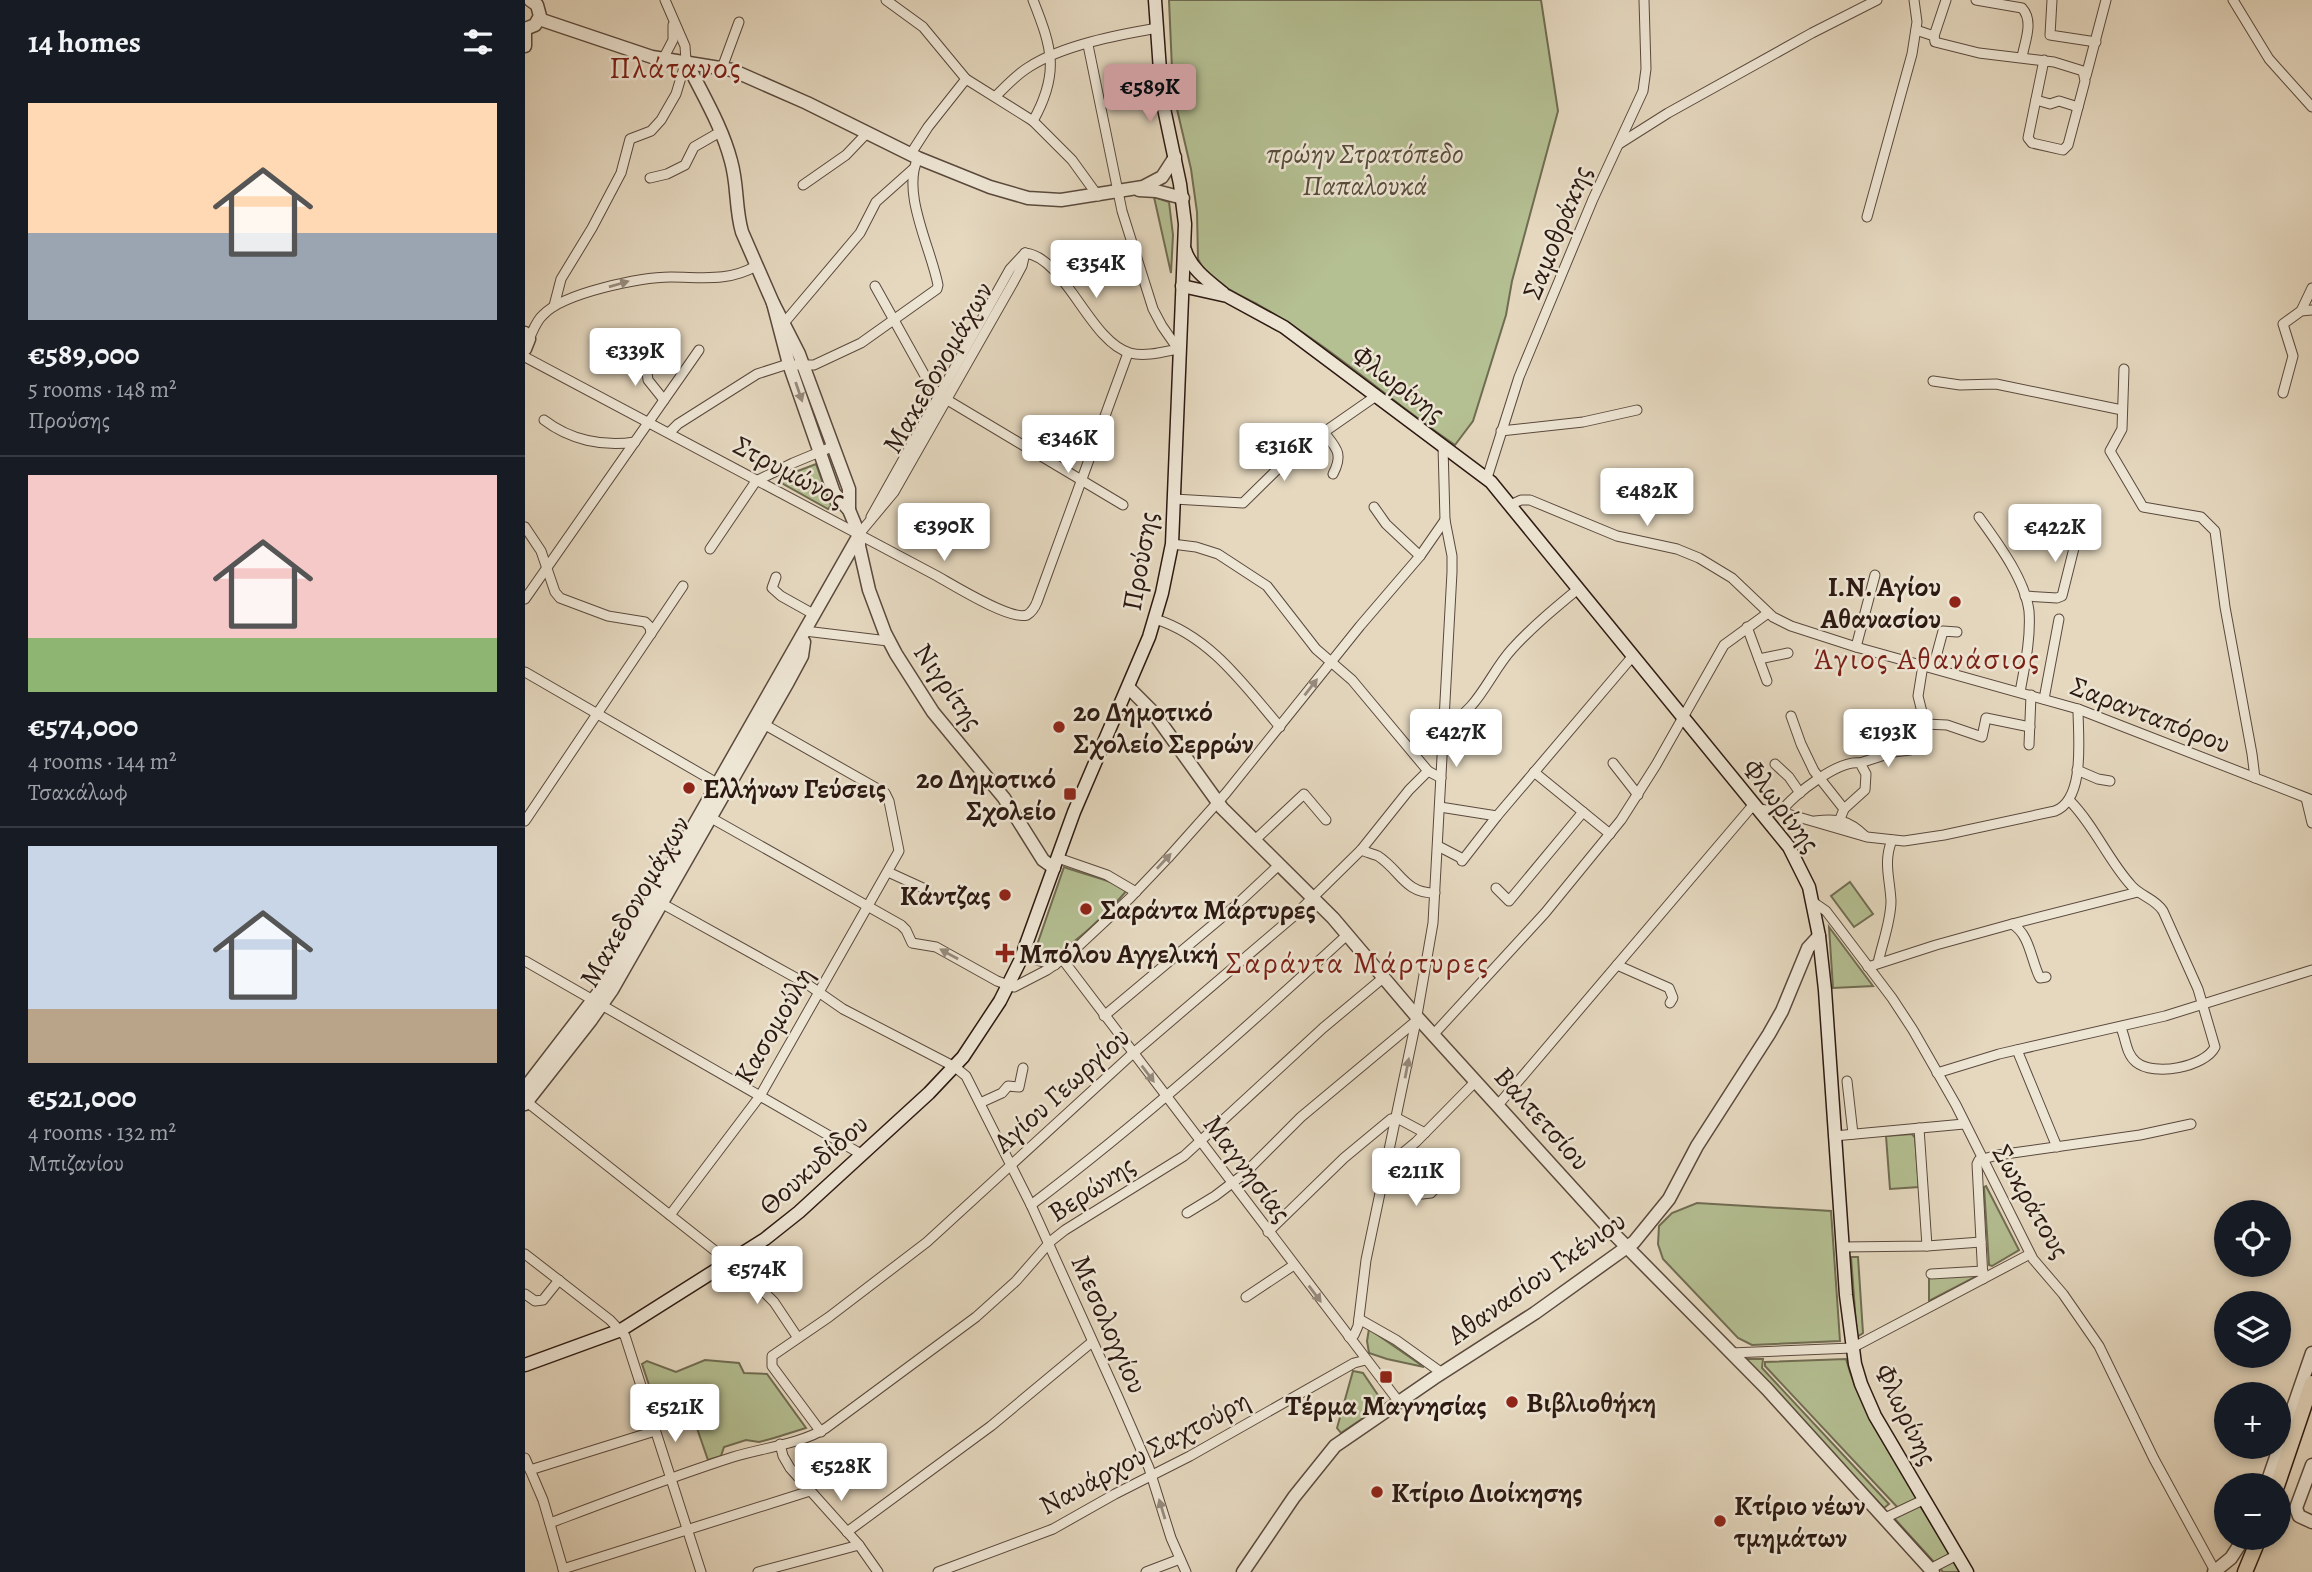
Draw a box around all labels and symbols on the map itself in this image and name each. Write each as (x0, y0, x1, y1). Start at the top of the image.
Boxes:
district label: Πλάτανος (609, 48, 743, 88)
pin: €589K (1101, 64, 1199, 124)
park label: πρώην Στρατόπεδο Παπαλουκά (1266, 135, 1464, 205)
street label: Σαμοθράκης (1513, 160, 1601, 305)
pin: €354K (1047, 240, 1145, 300)
street label: Μακεδονομάχων (873, 275, 1002, 460)
one-way arrow (609, 279, 630, 289)
pin: €339K (586, 328, 684, 388)
street label: Φλωρίνης (1344, 336, 1453, 432)
one-way arrow (794, 381, 805, 402)
pin: €346K (1019, 416, 1117, 475)
pin: €316K (1235, 424, 1333, 483)
street label: Στρυμώνος (727, 426, 852, 517)
pin: €482K (1598, 468, 1696, 528)
pin: €390K (895, 504, 993, 563)
pin: €422K (2006, 504, 2104, 564)
street label: Προύσης (1113, 509, 1167, 614)
place label: Ι.Ν. Αγίου Αθανασίου (1820, 568, 1941, 638)
marker: Ι.Ν. Αγίου Αθανασίου (1947, 594, 1963, 610)
street label: Νιγρίτης (904, 635, 992, 738)
district label: Άγιος Αθανάσιος (1813, 639, 2041, 679)
street label: Σαρανταπόρου (2065, 667, 2236, 763)
one-way arrow (1303, 679, 1318, 697)
place label: 2ο Δημοτικό Σχολείο Σερρών (1073, 693, 1254, 763)
pin: €427K (1407, 710, 1505, 769)
pin: €193K (1839, 710, 1937, 769)
marker: 2ο Δημοτικό Σχολείο Σερρών (1051, 719, 1067, 735)
street label: Φλωρίνης (1733, 751, 1829, 860)
place label: 2ο Δημοτικό Σχολείο (916, 760, 1056, 830)
place label: Ελλήνων Γεύσεις (703, 770, 886, 808)
marker: Ελλήνων Γεύσεις (681, 780, 697, 796)
marker: 2ο Δημοτικό Σχολείο (1062, 786, 1078, 802)
street label: Μακεδονομάχων (570, 809, 699, 994)
one-way arrow (1156, 853, 1173, 870)
place label: Κάντζας (900, 877, 991, 915)
marker: Κάντζας (997, 887, 1013, 903)
place label: Σαράντα Μάρτυρες (1100, 891, 1316, 929)
marker: Σαράντα Μάρτυρες (1078, 901, 1094, 917)
place label: Μπόλου Αγγελική (1019, 935, 1219, 973)
district label: Σαράντα Μάρτυρες (1226, 943, 1490, 983)
marker: Μπόλου Αγγελική (997, 945, 1013, 961)
one-way arrow (939, 948, 959, 960)
street label: Κασομούλη (725, 960, 823, 1091)
street label: Αγίου Γεωργίου (984, 1018, 1138, 1162)
one-way arrow (1402, 1057, 1413, 1079)
street label: Βαλτετσίου (1485, 1058, 1599, 1179)
one-way arrow (1140, 1064, 1155, 1082)
street label: Θουκυδίδου (751, 1105, 877, 1224)
street label: Μαγνησίας (1194, 1107, 1300, 1230)
street label: Σωκράτους (1983, 1137, 2079, 1266)
street label: Βερώνης (1041, 1147, 1143, 1231)
pin: €211K (1367, 1148, 1465, 1208)
street label: Αθανασίου Γκένιου (1439, 1202, 1633, 1354)
pin: €574K (708, 1246, 806, 1306)
street label: Μεσολογγίου (1062, 1249, 1156, 1400)
one-way arrow (1308, 1284, 1323, 1302)
street label: Φλωρίνης (1865, 1357, 1947, 1472)
marker: Τέρμα Μαγνησίας (1378, 1369, 1394, 1385)
street label: Ναυάρχου Σαχτούρη (1033, 1381, 1256, 1524)
pin: €521K (626, 1384, 724, 1444)
place label: Βιβλιοθήκη (1526, 1384, 1656, 1422)
place label: Τέρμα Μαγνησίας (1285, 1387, 1487, 1425)
marker: Βιβλιοθήκη (1504, 1394, 1520, 1410)
pin: €528K (792, 1444, 890, 1503)
place label: Κτίριο Διοίκησης (1391, 1474, 1583, 1512)
marker: Κτίριο Διοίκησης (1369, 1484, 1385, 1500)
place label: Κτίριο νέων τμημάτων (1733, 1487, 1866, 1557)
one-way arrow (1156, 1498, 1167, 1519)
marker: Κτίριο νέων τμημάτων (1712, 1513, 1728, 1529)

